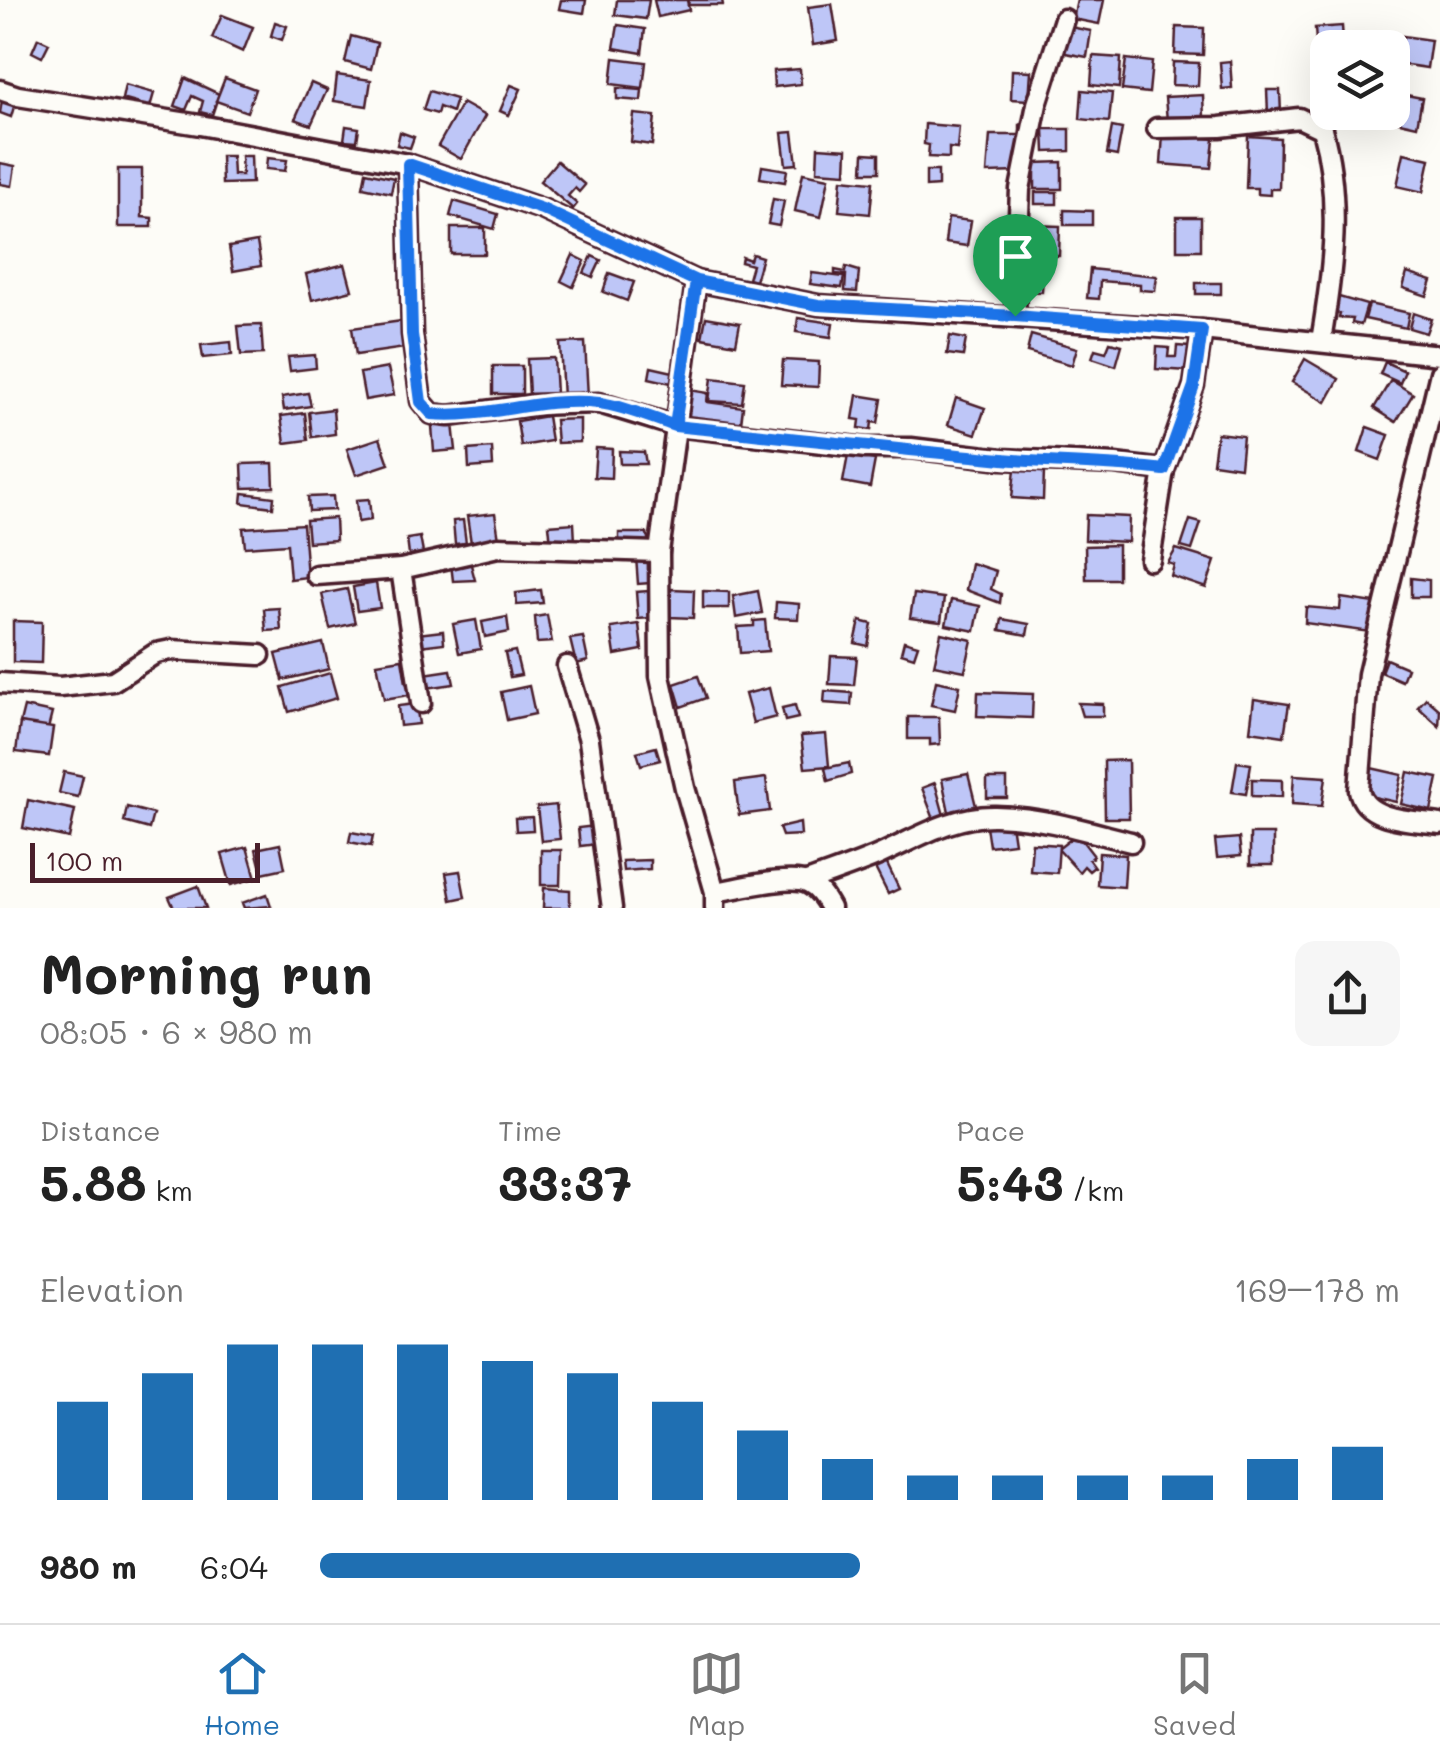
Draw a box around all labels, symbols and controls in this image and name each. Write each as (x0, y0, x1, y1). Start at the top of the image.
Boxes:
map controls (1310, 30, 1410, 130)
button: layers (1310, 30, 1410, 130)
pin (973, 214, 1058, 317)
icon: arrive (988, 229, 1043, 284)
scale bar (30, 838, 260, 883)
text: 100 m (45, 842, 123, 878)
text: Morning run (40, 936, 373, 1008)
button: share (1295, 941, 1400, 1046)
text: 08:05 · 6 × 980 m (40, 1010, 313, 1052)
text: Distance (40, 1112, 161, 1148)
text: Time (498, 1112, 562, 1148)
text: Pace (957, 1112, 1025, 1148)
text: 5.88 (40, 1148, 147, 1214)
text: 33:37 (498, 1148, 632, 1214)
text: 5:43 (957, 1148, 1063, 1214)
text: km (147, 1172, 193, 1208)
text: /km (1063, 1172, 1124, 1208)
text: Elevation (40, 1268, 184, 1310)
text: 169–178 m (1234, 1268, 1400, 1310)
text: 980 m (40, 1545, 137, 1587)
text: 6:04 (200, 1545, 268, 1587)
tab: Home (204, 1646, 280, 1742)
tab: Map (688, 1646, 745, 1742)
tab: Saved (1153, 1646, 1236, 1742)

